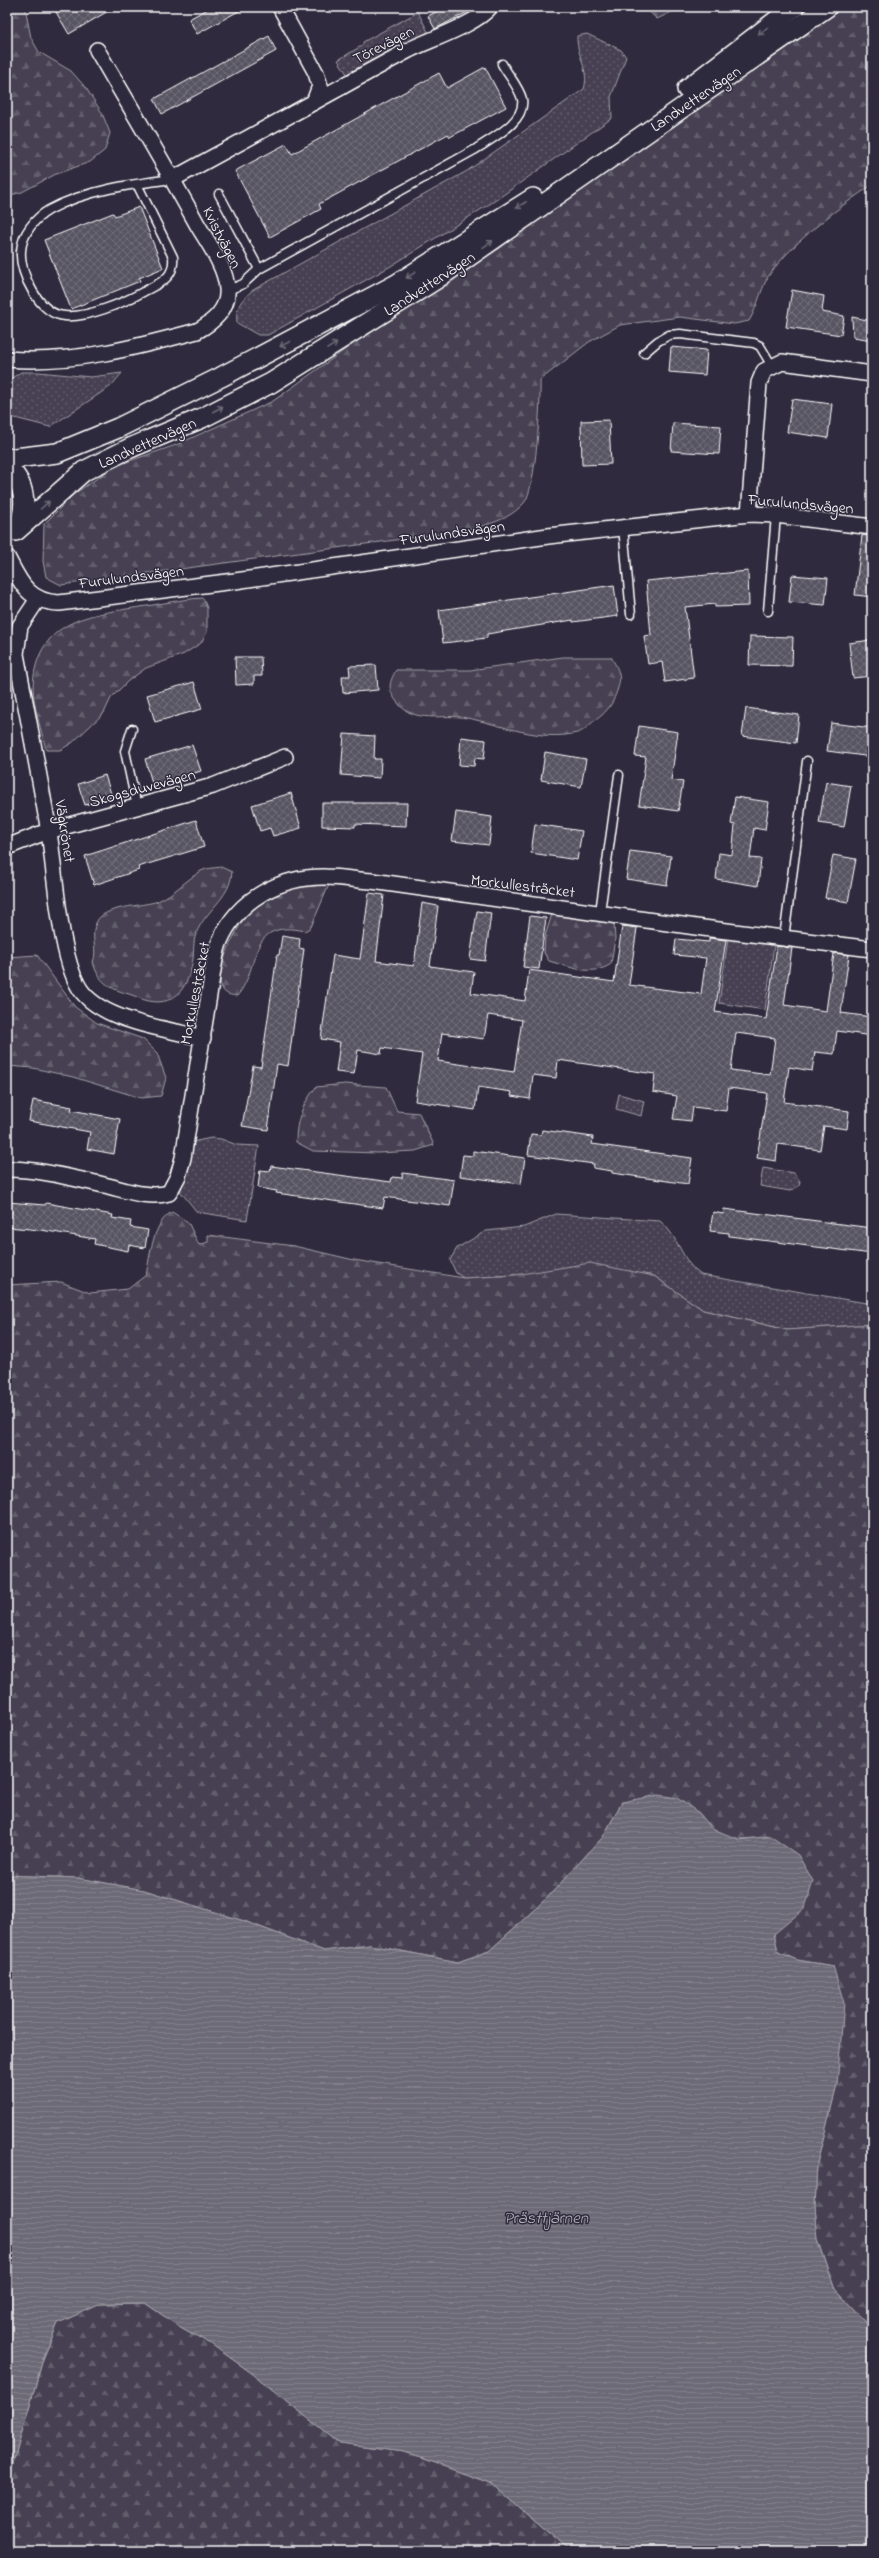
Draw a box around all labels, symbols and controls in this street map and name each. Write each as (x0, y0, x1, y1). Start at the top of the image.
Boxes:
street label: Törevägen (349, 20, 419, 71)
one-way arrow (757, 27, 768, 35)
street label: Landvettervägen (646, 60, 746, 139)
one-way arrow (516, 201, 527, 209)
street label: Kvistvägen (195, 203, 247, 273)
one-way arrow (482, 240, 493, 248)
street label: Landvettervägen (380, 246, 481, 323)
one-way arrow (406, 270, 417, 279)
one-way arrow (279, 341, 291, 348)
one-way arrow (326, 341, 338, 349)
one-way arrow (212, 405, 224, 412)
street label: Landvettervägen (95, 412, 201, 476)
street label: Furulundsvägen (746, 488, 855, 522)
one-way arrow (40, 500, 50, 510)
street label: Furulundsvägen (397, 515, 506, 553)
street label: Furulundsvägen (76, 560, 185, 596)
street label: Skogsduvevägen (87, 763, 199, 815)
street label: Vägkrönet (47, 797, 81, 865)
street label: Morkullesträcket (469, 869, 577, 905)
street label: Morkullesträcket (174, 939, 218, 1047)
water label: Prästtjärnen (504, 2206, 589, 2231)

